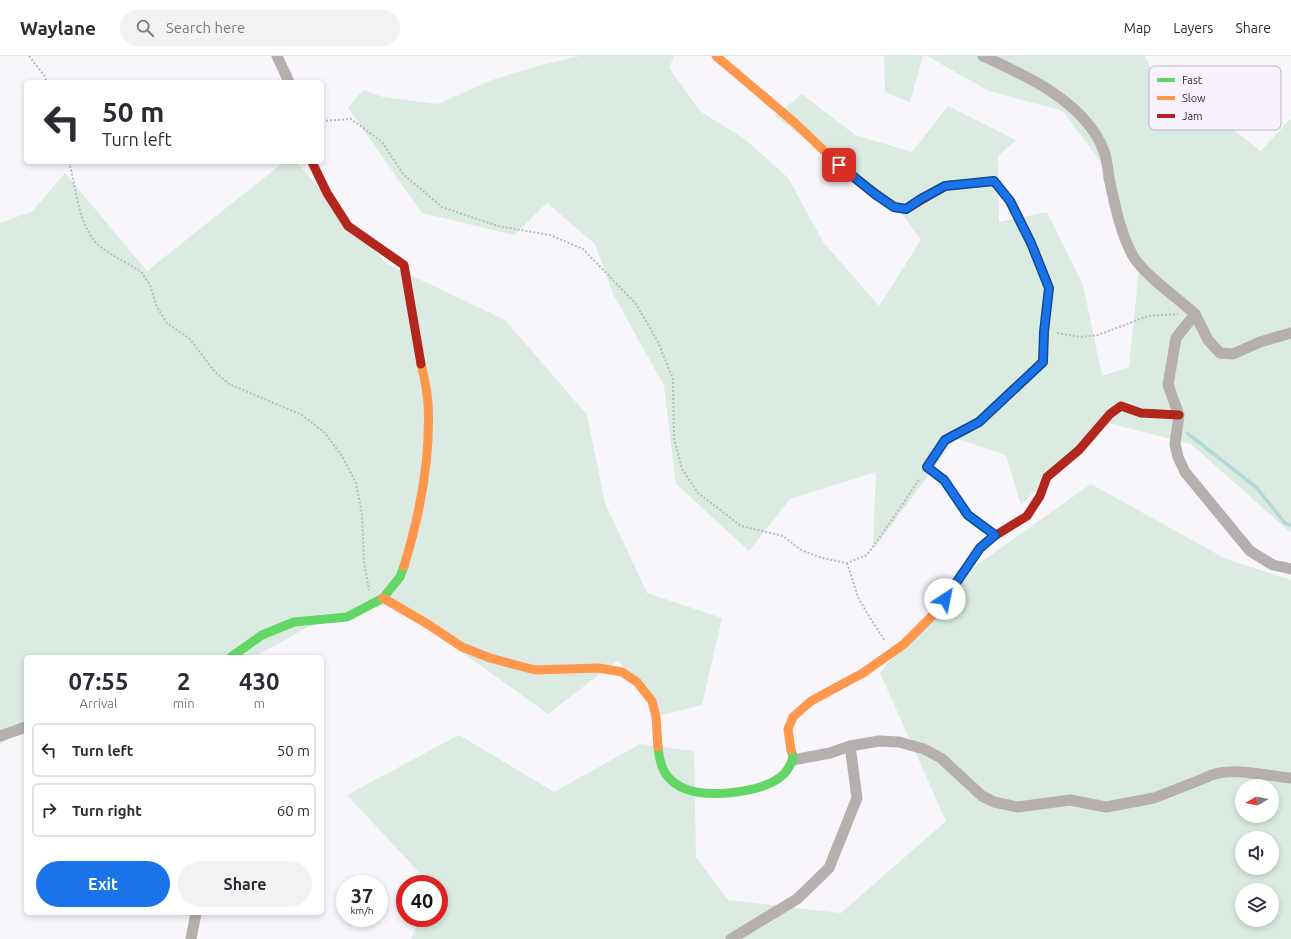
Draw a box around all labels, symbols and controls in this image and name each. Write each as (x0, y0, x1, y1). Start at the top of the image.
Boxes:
search box (120, 10, 400, 46)
text: Waylane (20, 17, 96, 39)
icon: search (134, 17, 156, 39)
text: Search here (166, 19, 245, 36)
text: Map (1124, 20, 1151, 36)
text: Layers (1173, 20, 1213, 36)
text: Share (1235, 20, 1271, 36)
legend (1149, 66, 1281, 130)
text: Fast (1182, 74, 1203, 86)
text: Slow (1182, 92, 1206, 104)
icon: left (36, 96, 88, 148)
text: 50 m (102, 96, 164, 127)
text: Jam (1182, 110, 1203, 122)
text: Turn left (102, 129, 172, 149)
pin (822, 148, 856, 182)
icon: arrive (828, 154, 850, 176)
position arrow (924, 578, 966, 620)
text: 07:55 (68, 668, 128, 695)
text: 2 (177, 668, 190, 695)
text: 430 (239, 668, 280, 695)
text: Arrival (79, 696, 117, 710)
text: min (173, 696, 195, 710)
text: m (254, 696, 265, 710)
icon: left (38, 739, 60, 761)
text: Turn left (72, 742, 133, 759)
text: 50 m (277, 742, 310, 759)
north arrow (1235, 779, 1279, 823)
map controls (1235, 779, 1279, 927)
icon: right (38, 799, 60, 821)
text: Turn right (72, 802, 142, 819)
text: 60 m (277, 802, 310, 819)
button: sound (1235, 831, 1279, 875)
button: Exit (36, 861, 170, 907)
button: Share (178, 861, 312, 907)
speed limit sign: 40 (396, 875, 448, 927)
button: layers (1235, 883, 1279, 927)
text: 37 (351, 884, 373, 907)
text: km/h (350, 905, 374, 916)

